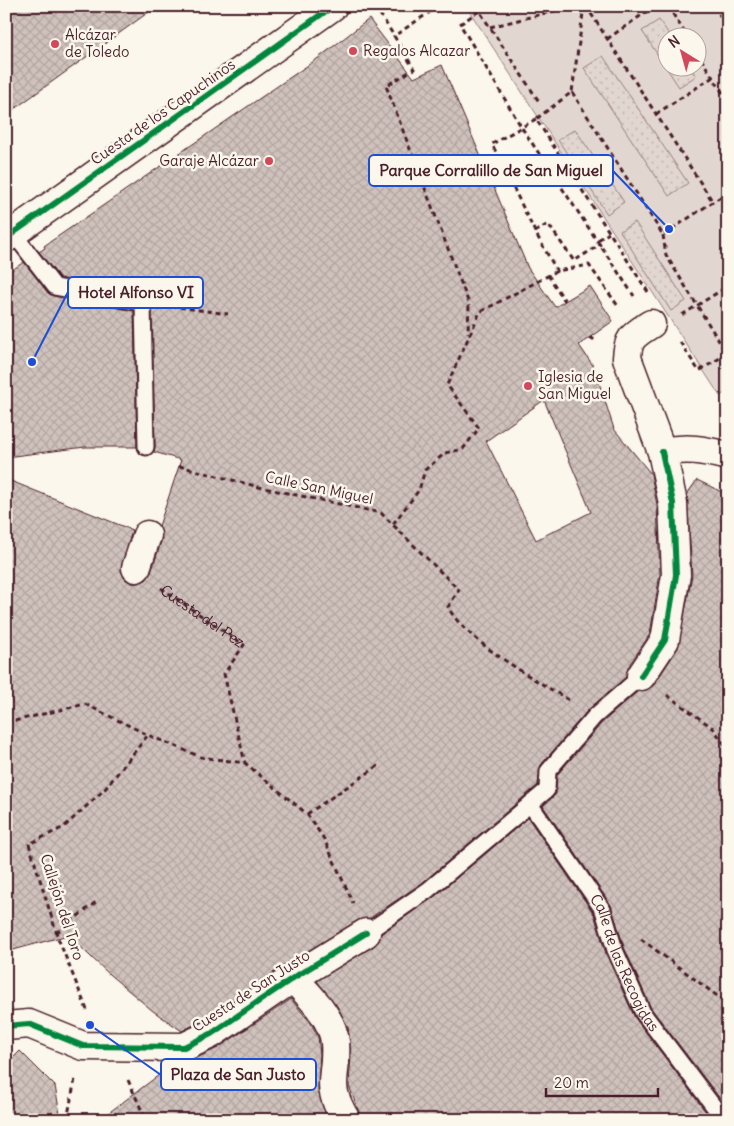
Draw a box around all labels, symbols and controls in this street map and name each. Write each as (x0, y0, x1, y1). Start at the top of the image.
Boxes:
place label: Alcázar de Toledo (65, 25, 129, 61)
north arrow (656, 28, 706, 78)
text: N (665, 32, 683, 52)
marker: Alcázar de Toledo (49, 38, 61, 50)
place label: Regalos Alcazar (363, 41, 470, 60)
marker: Regalos Alcazar (347, 45, 359, 57)
street label: Cuesta de los Capuchinos (87, 54, 239, 169)
place label: Garaje Alcázar (159, 151, 259, 170)
marker: Garaje Alcázar (263, 155, 275, 167)
callout: Parque Corralillo de San Miguel (369, 155, 613, 186)
text: Parque Corralillo de San Miguel (379, 160, 603, 181)
callout: Hotel Alfonso VI (68, 277, 203, 308)
text: Hotel Alfonso VI (78, 282, 194, 302)
place label: Iglesia de San Miguel (538, 367, 611, 403)
marker: Iglesia de San Miguel (522, 380, 534, 392)
street label: Calle San Miguel (263, 467, 375, 508)
street label: Cuesta del Pez (157, 580, 248, 651)
street label: Callejón del Toro (36, 851, 89, 962)
street label: Calle de las Recogidas (586, 890, 664, 1035)
street label: Cuesta de San Justo (188, 945, 313, 1036)
callout: Plaza de San Justo (161, 1059, 316, 1090)
text: Plaza de San Justo (171, 1064, 305, 1084)
scale bar (546, 1066, 659, 1098)
text: 20 m (554, 1073, 589, 1092)

